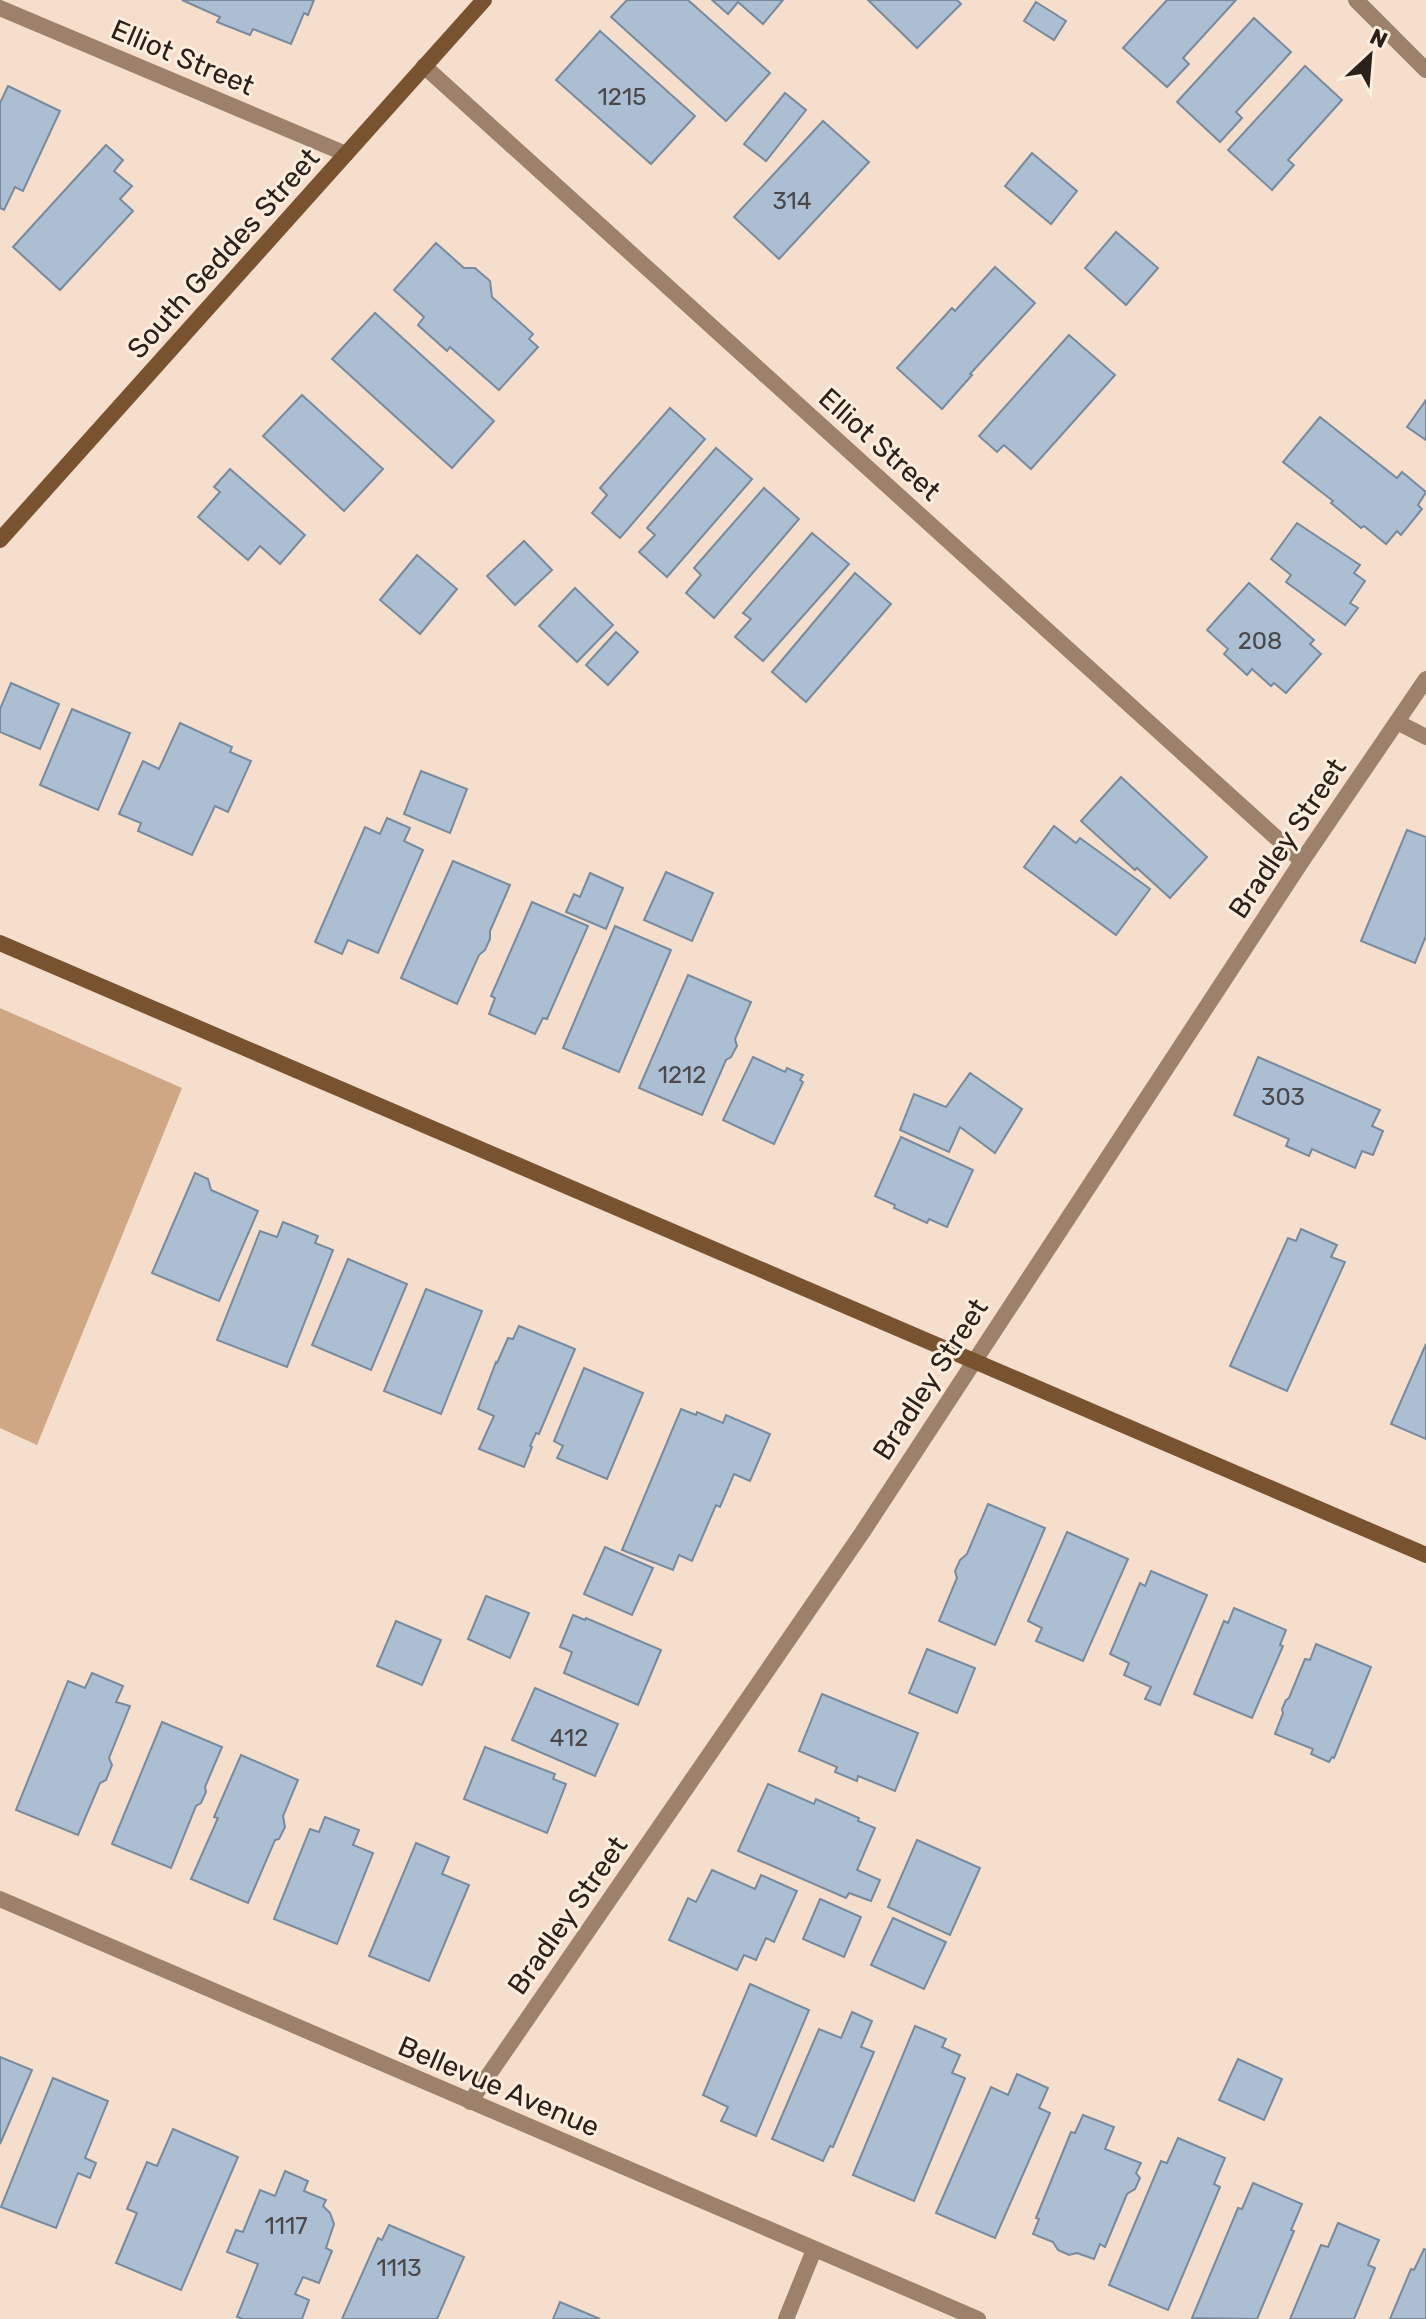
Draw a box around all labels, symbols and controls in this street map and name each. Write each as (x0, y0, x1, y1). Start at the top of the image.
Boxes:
street label: Elliot Street (106, 13, 259, 102)
north arrow (1330, 16, 1410, 96)
text: N (1366, 23, 1392, 54)
house number: 1215 (598, 83, 646, 111)
street label: South Geddes Street (120, 142, 326, 365)
house number: 314 (772, 187, 812, 215)
street label: Elliot Street (812, 381, 947, 508)
house number: 208 (1238, 627, 1282, 655)
street label: Bradley Street (1222, 752, 1353, 924)
house number: 1212 (658, 1061, 706, 1089)
house number: 303 (1261, 1083, 1305, 1111)
street label: Bradley Street (866, 1292, 995, 1466)
house number: 412 (550, 1724, 588, 1752)
street label: Bradley Street (501, 1830, 634, 2001)
street label: Bellevue Avenue (393, 2029, 604, 2144)
house number: 1117 (264, 2212, 308, 2240)
house number: 1113 (376, 2254, 422, 2282)

